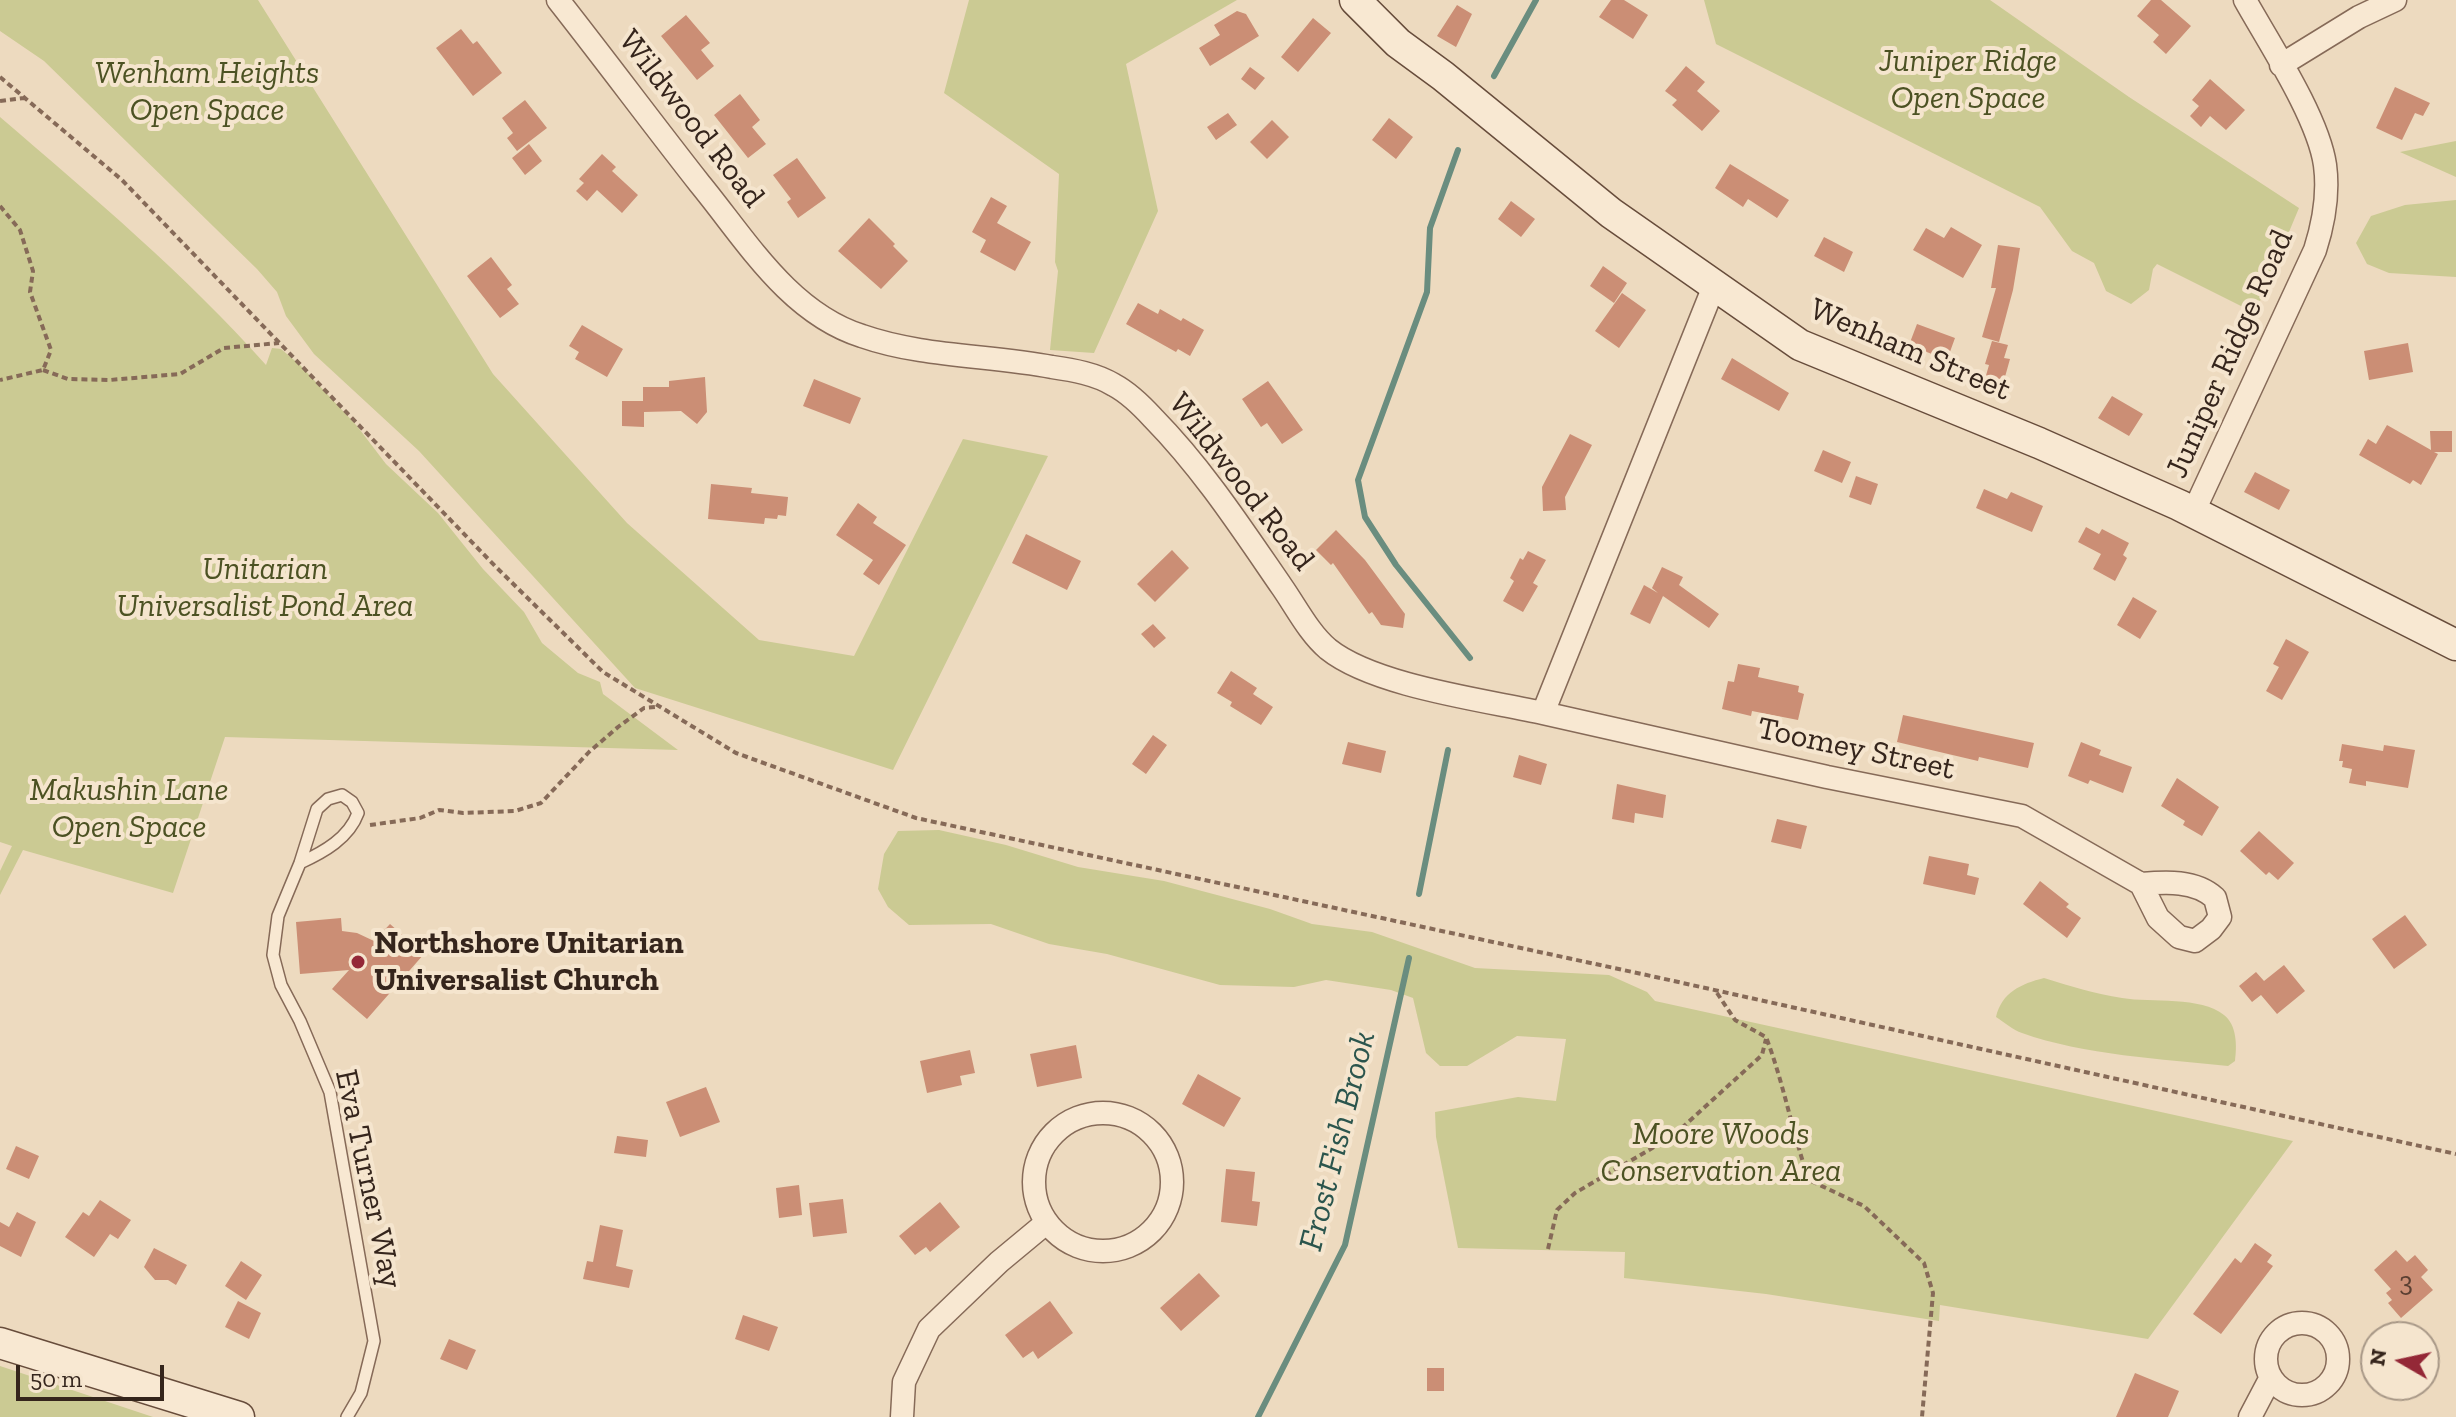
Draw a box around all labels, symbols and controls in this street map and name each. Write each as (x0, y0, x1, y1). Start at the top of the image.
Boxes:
street label: Wildwood Road (610, 23, 772, 215)
park label: Juniper Ridge Open Space (1879, 43, 2057, 118)
park label: Wenham Heights Open Space (95, 55, 319, 130)
street label: Juniper Ridge Road (2158, 224, 2302, 484)
street label: Wenham Street (1804, 290, 2016, 410)
street label: Wildwood Road (1160, 386, 1322, 578)
park label: Unitarian Universalist Pond Area (117, 551, 413, 626)
street label: Toomey Street (1754, 709, 1958, 789)
park label: Makushin Lane Open Space (30, 772, 228, 847)
place label: Northshore Unitarian Universalist Church (374, 925, 684, 1000)
marker: Northshore Unitarian Universalist Church (349, 953, 367, 971)
water label: Frost Fish Brook (1291, 1027, 1385, 1255)
street label: Eva Turner Way (326, 1066, 410, 1292)
park label: Moore Woods Conservation Area (1600, 1116, 1842, 1191)
house number: 3 (2399, 1266, 2413, 1300)
north arrow (2360, 1321, 2440, 1401)
text: N (2363, 1347, 2392, 1368)
scale bar (20, 1349, 168, 1399)
text: 50 m (30, 1364, 82, 1393)

